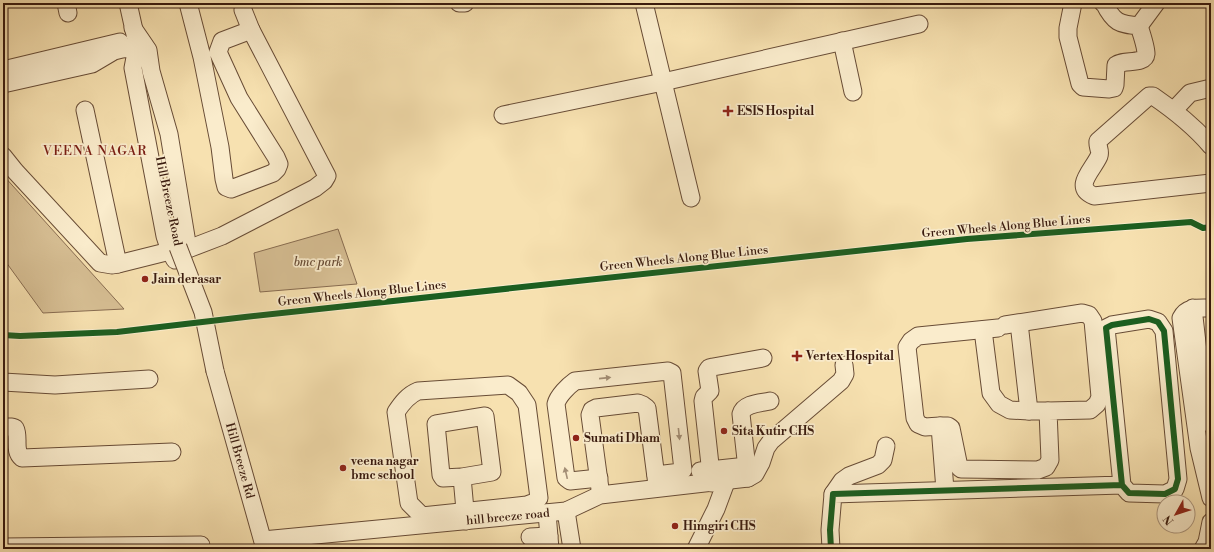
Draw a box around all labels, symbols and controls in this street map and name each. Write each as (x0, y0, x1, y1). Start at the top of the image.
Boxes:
place label: ESIS Hospital (737, 104, 814, 119)
marker: ESIS Hospital (722, 105, 734, 117)
district label: VEENA NAGAR (42, 143, 147, 159)
street label: Hill Breeze Road (152, 155, 185, 247)
street label: Green Wheels Along Blue Lines (921, 212, 1091, 241)
street label: Green Wheels Along Blue Lines (599, 242, 769, 275)
park label: bmc park (294, 255, 342, 270)
place label: Jain derasar (151, 272, 221, 287)
marker: Jain derasar (140, 274, 150, 284)
street label: Green Wheels Along Blue Lines (277, 277, 447, 310)
place label: Vertex Hospital (805, 349, 894, 364)
marker: Vertex Hospital (791, 350, 803, 362)
one-way arrow (599, 375, 611, 381)
street label: Hill Breeze Rd (222, 421, 258, 501)
place label: Sita Kutir CHS (732, 424, 814, 439)
marker: Sita Kutir CHS (719, 426, 729, 436)
one-way arrow (676, 428, 682, 441)
place label: Sumati Dham (584, 431, 660, 446)
marker: Sumati Dham (571, 433, 581, 443)
place label: veena nagar bmc school (350, 454, 419, 483)
marker: veena nagar bmc school (338, 463, 348, 473)
one-way arrow (562, 466, 568, 479)
north arrow (1156, 494, 1196, 534)
street label: hill breeze road (465, 506, 551, 529)
text: N (1161, 512, 1177, 527)
place label: Himgiri CHS (683, 519, 756, 534)
marker: Himgiri CHS (670, 521, 680, 531)

